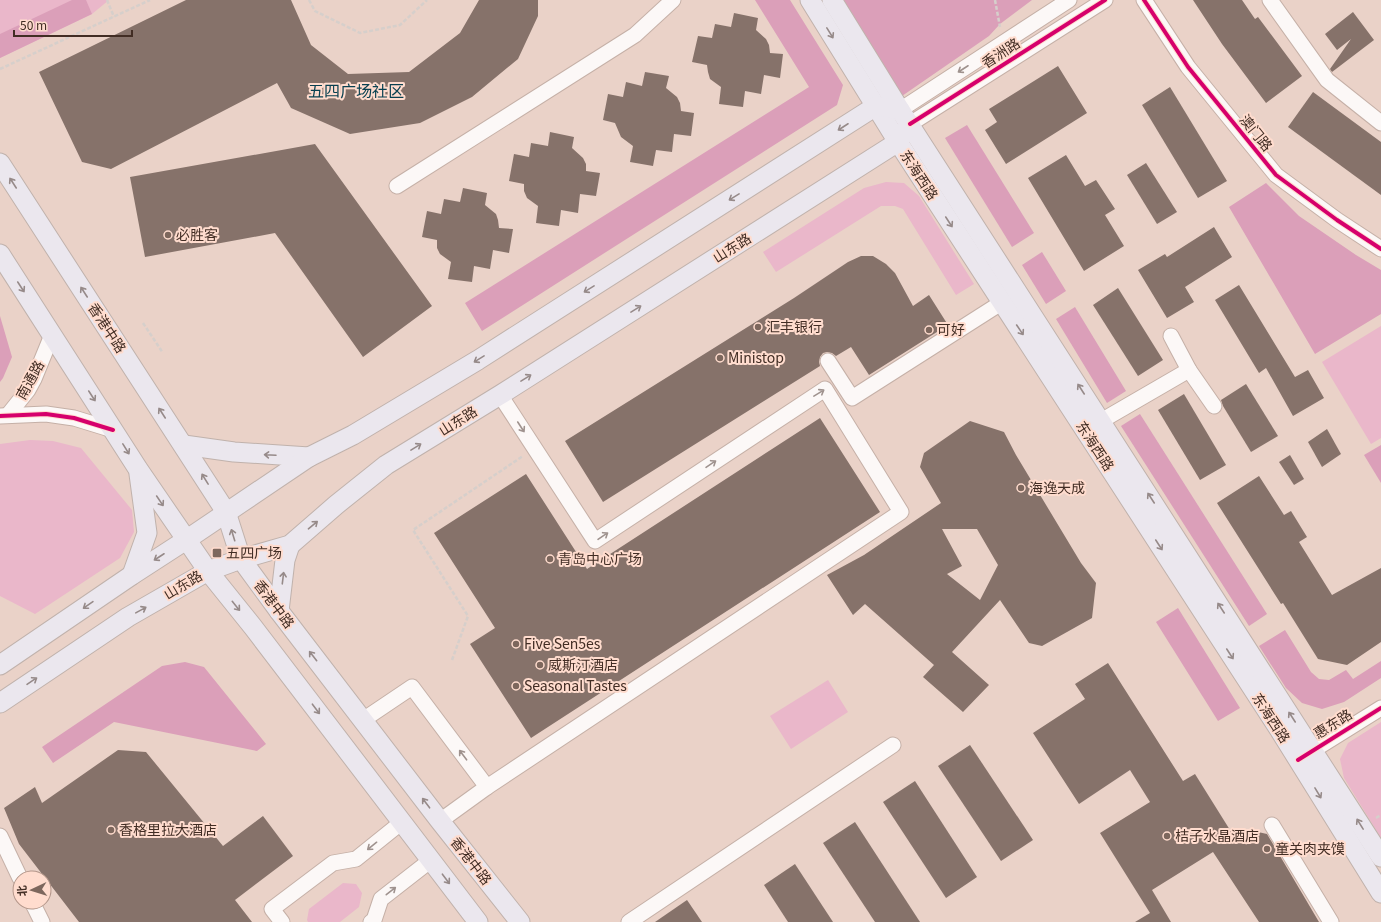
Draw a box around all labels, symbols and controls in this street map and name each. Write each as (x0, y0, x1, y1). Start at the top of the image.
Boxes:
scale bar (14, 12, 132, 38)
text: 50 m (20, 16, 47, 33)
one-way arrow (827, 27, 835, 39)
street label: 香洲路 (977, 32, 1024, 72)
one-way arrow (958, 65, 969, 73)
district label: 五四广场社区 (308, 78, 404, 102)
street label: 澳门路 (1236, 110, 1278, 155)
one-way arrow (838, 123, 849, 131)
street label: 东海西路 (896, 146, 943, 203)
one-way arrow (9, 178, 17, 189)
one-way arrow (728, 193, 740, 201)
one-way arrow (945, 216, 953, 227)
place label: 必胜客 (176, 224, 218, 244)
street label: 山东路 (708, 228, 755, 267)
marker: 必胜客 (163, 230, 173, 240)
one-way arrow (18, 281, 26, 293)
one-way arrow (583, 285, 594, 293)
one-way arrow (79, 286, 87, 298)
street label: 香港中路 (84, 299, 131, 356)
one-way arrow (630, 304, 642, 312)
place label: 汇丰银行 (766, 316, 822, 336)
place label: 可好 (937, 319, 965, 339)
marker: 汇丰银行 (753, 322, 763, 332)
marker: 可好 (924, 325, 934, 335)
one-way arrow (1016, 325, 1024, 336)
place label: Ministop (728, 347, 784, 367)
marker: Ministop (715, 353, 725, 363)
one-way arrow (474, 355, 485, 363)
street label: 南通路 (10, 356, 48, 403)
one-way arrow (520, 374, 531, 382)
one-way arrow (1076, 383, 1084, 395)
one-way arrow (814, 388, 825, 397)
one-way arrow (88, 390, 96, 401)
street label: 山东路 (434, 401, 481, 440)
one-way arrow (158, 407, 167, 418)
street label: 东海西路 (1072, 417, 1119, 474)
one-way arrow (517, 422, 526, 433)
one-way arrow (122, 443, 130, 455)
one-way arrow (410, 443, 421, 451)
one-way arrow (264, 451, 277, 458)
one-way arrow (705, 460, 716, 468)
one-way arrow (201, 474, 209, 485)
place label: 海逸天成 (1029, 477, 1085, 497)
marker: 海逸天成 (1016, 483, 1026, 493)
one-way arrow (1147, 493, 1155, 504)
one-way arrow (156, 495, 164, 506)
one-way arrow (307, 521, 318, 530)
one-way arrow (229, 529, 236, 542)
one-way arrow (597, 532, 608, 540)
one-way arrow (1156, 539, 1164, 551)
place label: 五四广场 (226, 542, 282, 562)
marker: 五四广场 (211, 547, 223, 559)
place label: 青岛中心广场 (558, 548, 642, 568)
one-way arrow (153, 554, 165, 562)
marker: 青岛中心广场 (545, 554, 555, 564)
street label: 山东路 (159, 565, 206, 604)
one-way arrow (279, 572, 286, 585)
street label: 香港中路 (250, 575, 300, 632)
one-way arrow (83, 601, 94, 609)
one-way arrow (232, 601, 241, 612)
one-way arrow (1217, 603, 1225, 614)
one-way arrow (135, 605, 147, 613)
place label: Five Sen5es (524, 633, 601, 653)
marker: Five Sen5es (511, 639, 521, 649)
one-way arrow (1226, 648, 1234, 659)
one-way arrow (309, 650, 318, 661)
place label: 威斯汀酒店 (548, 654, 618, 674)
marker: 威斯汀酒店 (535, 660, 545, 670)
place label: Seasonal Tastes (524, 675, 627, 695)
one-way arrow (27, 677, 38, 685)
marker: Seasonal Tastes (511, 681, 521, 691)
street label: 东海西路 (1248, 689, 1295, 746)
one-way arrow (312, 704, 320, 715)
street label: 惠东路 (1309, 704, 1356, 743)
one-way arrow (1287, 711, 1295, 723)
one-way arrow (459, 750, 468, 761)
one-way arrow (1315, 787, 1323, 799)
one-way arrow (422, 798, 430, 809)
place label: 香格里拉大酒店 (119, 819, 217, 839)
one-way arrow (1356, 819, 1364, 830)
marker: 香格里拉大酒店 (106, 825, 116, 835)
place label: 桔子水晶酒店 (1175, 825, 1259, 845)
marker: 桔子水晶酒店 (1162, 831, 1172, 841)
street label: 香港中路 (447, 832, 497, 889)
place label: 童关肉夹馍 (1275, 838, 1345, 858)
one-way arrow (366, 842, 377, 851)
marker: 童关肉夹馍 (1262, 844, 1272, 854)
north arrow (12, 870, 52, 910)
one-way arrow (441, 874, 450, 885)
text: 北 (13, 885, 29, 897)
one-way arrow (386, 886, 397, 895)

